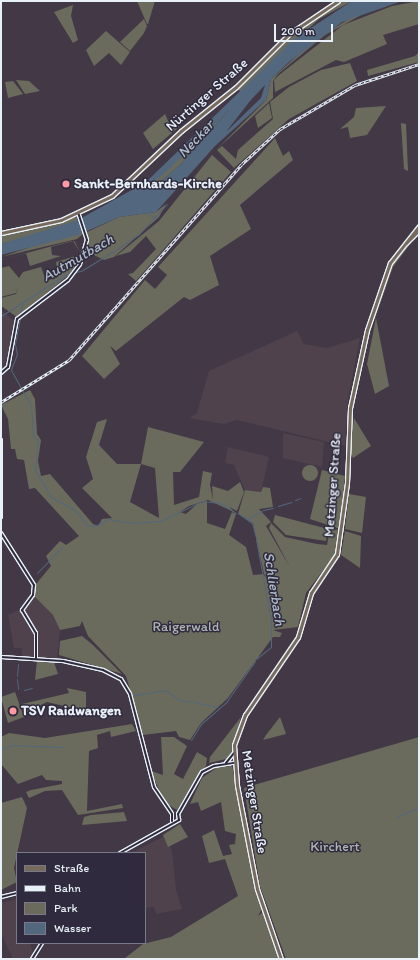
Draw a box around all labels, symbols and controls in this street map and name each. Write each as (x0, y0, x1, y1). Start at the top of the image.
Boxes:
scale bar (276, 16, 335, 42)
text: 200 m (281, 24, 315, 38)
street label: Nürtinger Straße (163, 55, 251, 135)
water label: Neckar (174, 116, 218, 162)
place label: Sankt-Bernhards-Kirche (74, 176, 222, 192)
marker: Sankt-Bernhards-Kirche (61, 179, 71, 189)
water label: Autmutbach (39, 230, 117, 286)
street label: Metzinger Straße (321, 432, 345, 538)
water label: Schlierbach (259, 551, 289, 627)
park label: Raigerwald (153, 619, 219, 635)
place label: TSV Raidwangen (21, 703, 121, 719)
marker: TSV Raidwangen (8, 706, 18, 716)
street label: Metzinger Straße (238, 749, 270, 855)
park label: Kirchert (310, 839, 360, 855)
legend (16, 852, 146, 944)
text: Straße (54, 861, 89, 875)
text: Bahn (54, 881, 81, 895)
text: Park (54, 901, 78, 915)
text: Wasser (54, 921, 91, 935)

